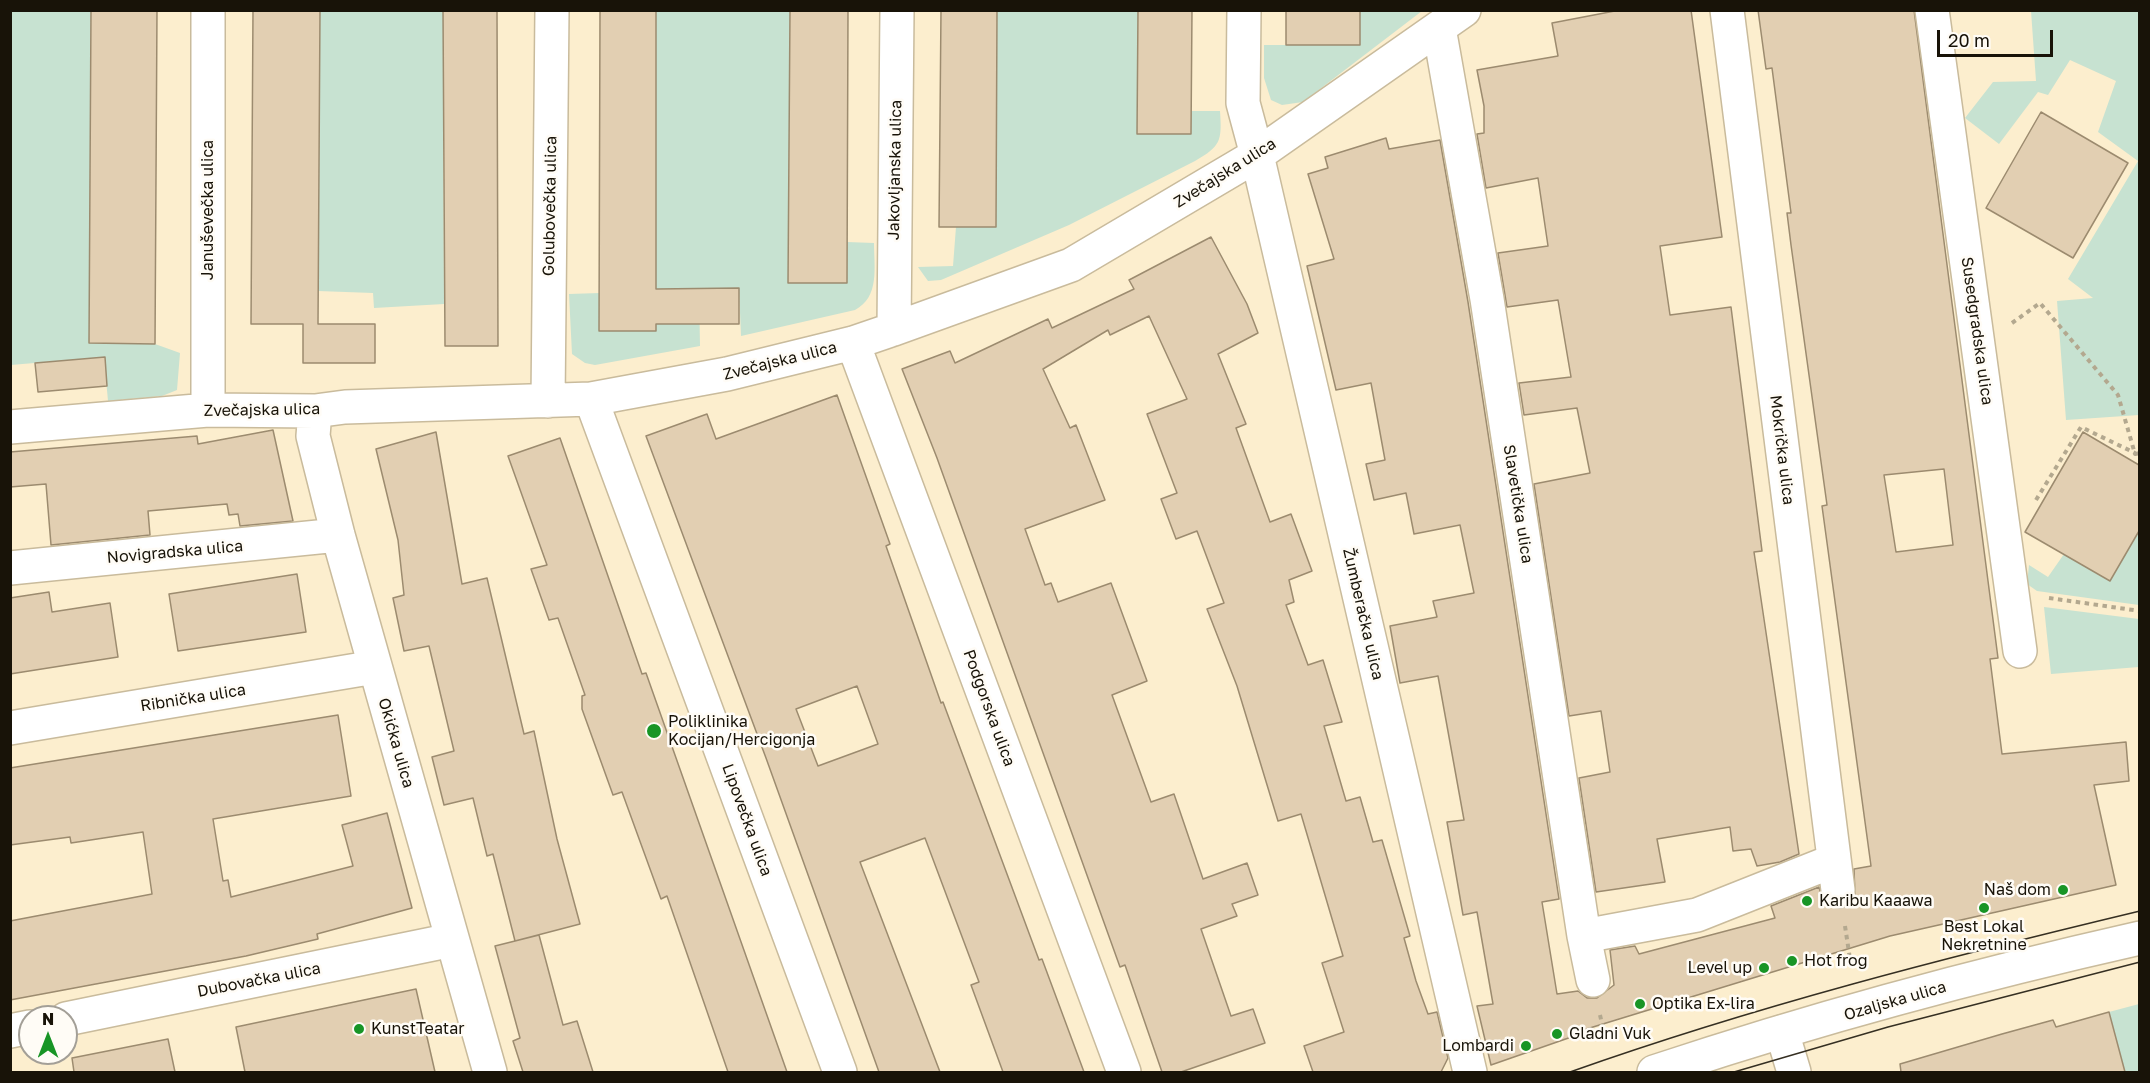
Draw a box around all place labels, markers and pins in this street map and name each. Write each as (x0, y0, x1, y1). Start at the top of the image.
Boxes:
place label: Poliklinika Kocijan/Hercigonja (668, 712, 815, 750)
marker: Poliklinika Kocijan/Hercigonja (645, 722, 663, 740)
place label: Naš dom (1984, 880, 2051, 900)
marker: Naš dom (2056, 883, 2070, 897)
place label: Karibu Kaaawa (1819, 891, 1932, 911)
marker: Karibu Kaaawa (1800, 894, 1814, 908)
marker: Best Lokal Nekretnine (1977, 901, 1991, 915)
place label: Best Lokal Nekretnine (1941, 917, 2027, 955)
place label: Hot frog (1804, 951, 1868, 971)
marker: Hot frog (1785, 954, 1799, 968)
place label: Level up (1688, 958, 1752, 978)
marker: Level up (1757, 961, 1771, 975)
place label: Optika Ex-lira (1652, 994, 1755, 1014)
marker: Optika Ex-lira (1633, 997, 1647, 1011)
place label: KunstTeatar (371, 1019, 464, 1039)
marker: KunstTeatar (352, 1022, 366, 1036)
place label: Gladni Vuk (1569, 1024, 1651, 1044)
marker: Gladni Vuk (1550, 1027, 1564, 1041)
place label: Lombardi (1442, 1036, 1514, 1056)
marker: Lombardi (1519, 1039, 1533, 1053)

